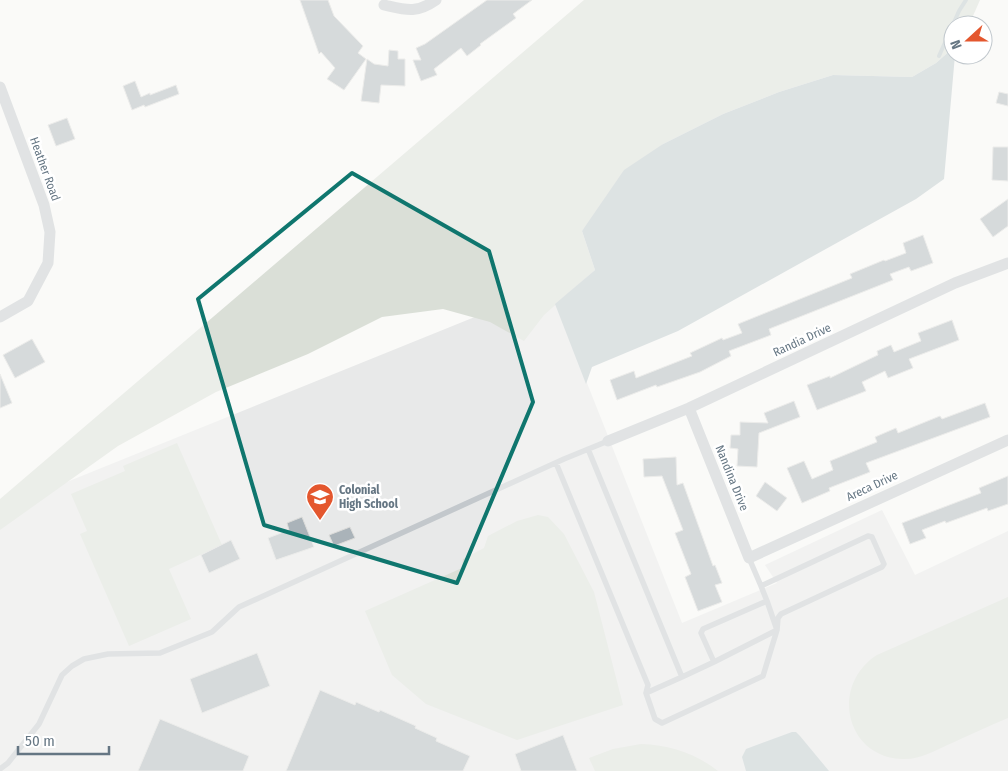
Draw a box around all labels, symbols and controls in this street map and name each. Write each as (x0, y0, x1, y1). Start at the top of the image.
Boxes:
north arrow (943, 15, 993, 65)
text: N (947, 38, 966, 51)
street label: Heather Road (27, 135, 63, 203)
street label: Randia Drive (771, 320, 833, 359)
street label: Nandina Drive (713, 443, 752, 513)
street label: Areca Drive (844, 468, 900, 504)
school or university icon: Colonial High School (305, 482, 335, 521)
place label: Colonial High School (339, 483, 399, 511)
scale bar (18, 724, 109, 756)
text: 50 m (25, 732, 55, 750)

